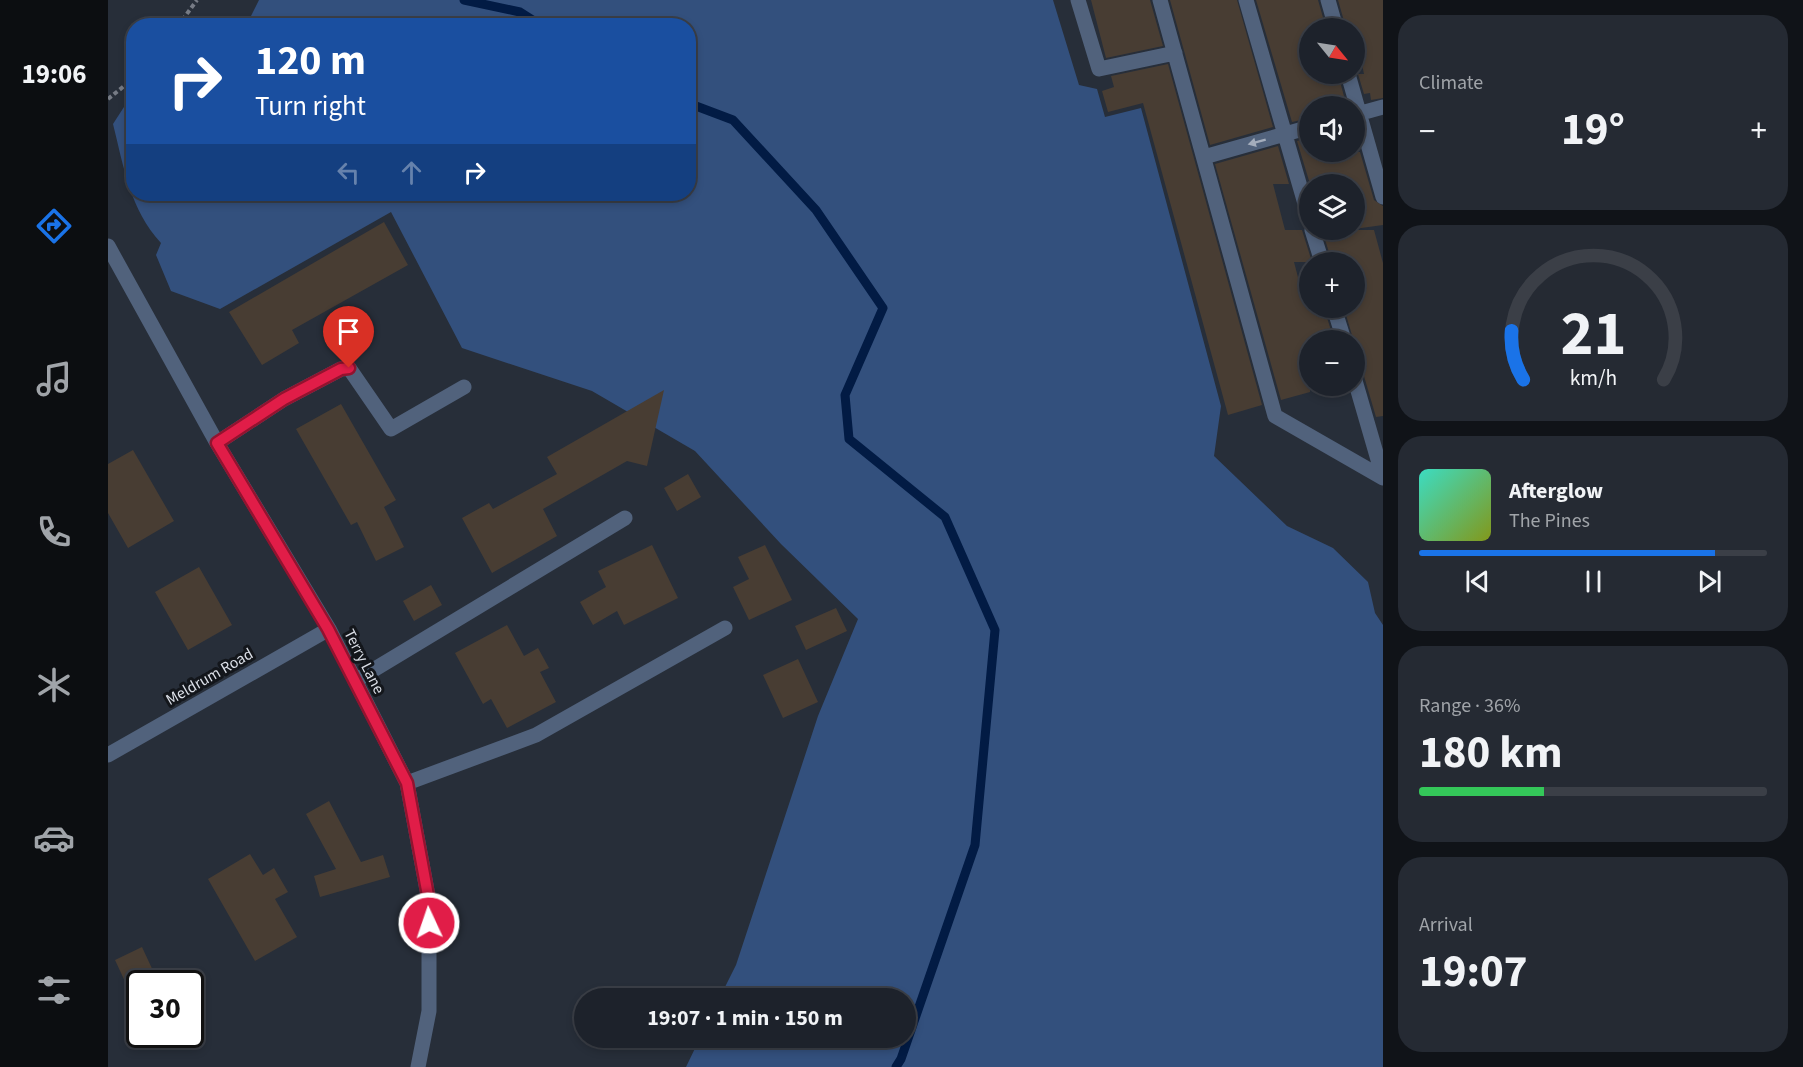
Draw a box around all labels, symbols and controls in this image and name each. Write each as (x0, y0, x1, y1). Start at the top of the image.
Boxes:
north arrow (1299, 18, 1365, 84)
map controls (1299, 18, 1365, 396)
text: 120 m (255, 31, 366, 91)
icon: right (156, 42, 234, 120)
text: 19:06 (21, 55, 87, 94)
text: Climate (1419, 69, 1483, 97)
text: Turn right (255, 87, 366, 126)
button: sound (1299, 96, 1365, 162)
text: 19° (1561, 98, 1625, 162)
text: − (1419, 108, 1435, 155)
text: + (1751, 108, 1767, 155)
one-way arrow (1247, 138, 1265, 147)
icon: left (332, 156, 365, 189)
icon: ahead (395, 156, 428, 189)
icon: right (458, 156, 491, 189)
button: layers (1299, 174, 1365, 240)
icon: directions (33, 205, 75, 247)
button: + (1299, 252, 1365, 318)
text: 21 (1560, 290, 1626, 379)
pin (323, 306, 374, 368)
icon: arrive (332, 315, 365, 348)
button: − (1299, 330, 1365, 396)
icon: music (33, 358, 75, 400)
text: km/h (1569, 364, 1617, 395)
text: Afterglow (1509, 475, 1603, 507)
text: The Pines (1509, 507, 1590, 535)
icon: phone (33, 511, 75, 553)
icon: previous (1461, 565, 1494, 598)
icon: pause (1577, 565, 1610, 598)
icon: next (1693, 565, 1726, 598)
street label: Terry Lane (338, 625, 390, 698)
street label: Meldrum Road (162, 643, 257, 711)
icon: climate (33, 664, 75, 706)
text: Range · 36% (1419, 692, 1520, 720)
text: 180 km (1419, 721, 1563, 785)
icon: car (33, 817, 75, 859)
position arrow (397, 891, 461, 955)
text: Arrival (1419, 911, 1473, 939)
text: 19:07 (1419, 940, 1528, 1004)
icon: filters (33, 969, 75, 1011)
speed limit sign: 30 (126, 970, 204, 1048)
text: 19:07 · 1 min · 150 m (647, 1002, 843, 1034)

